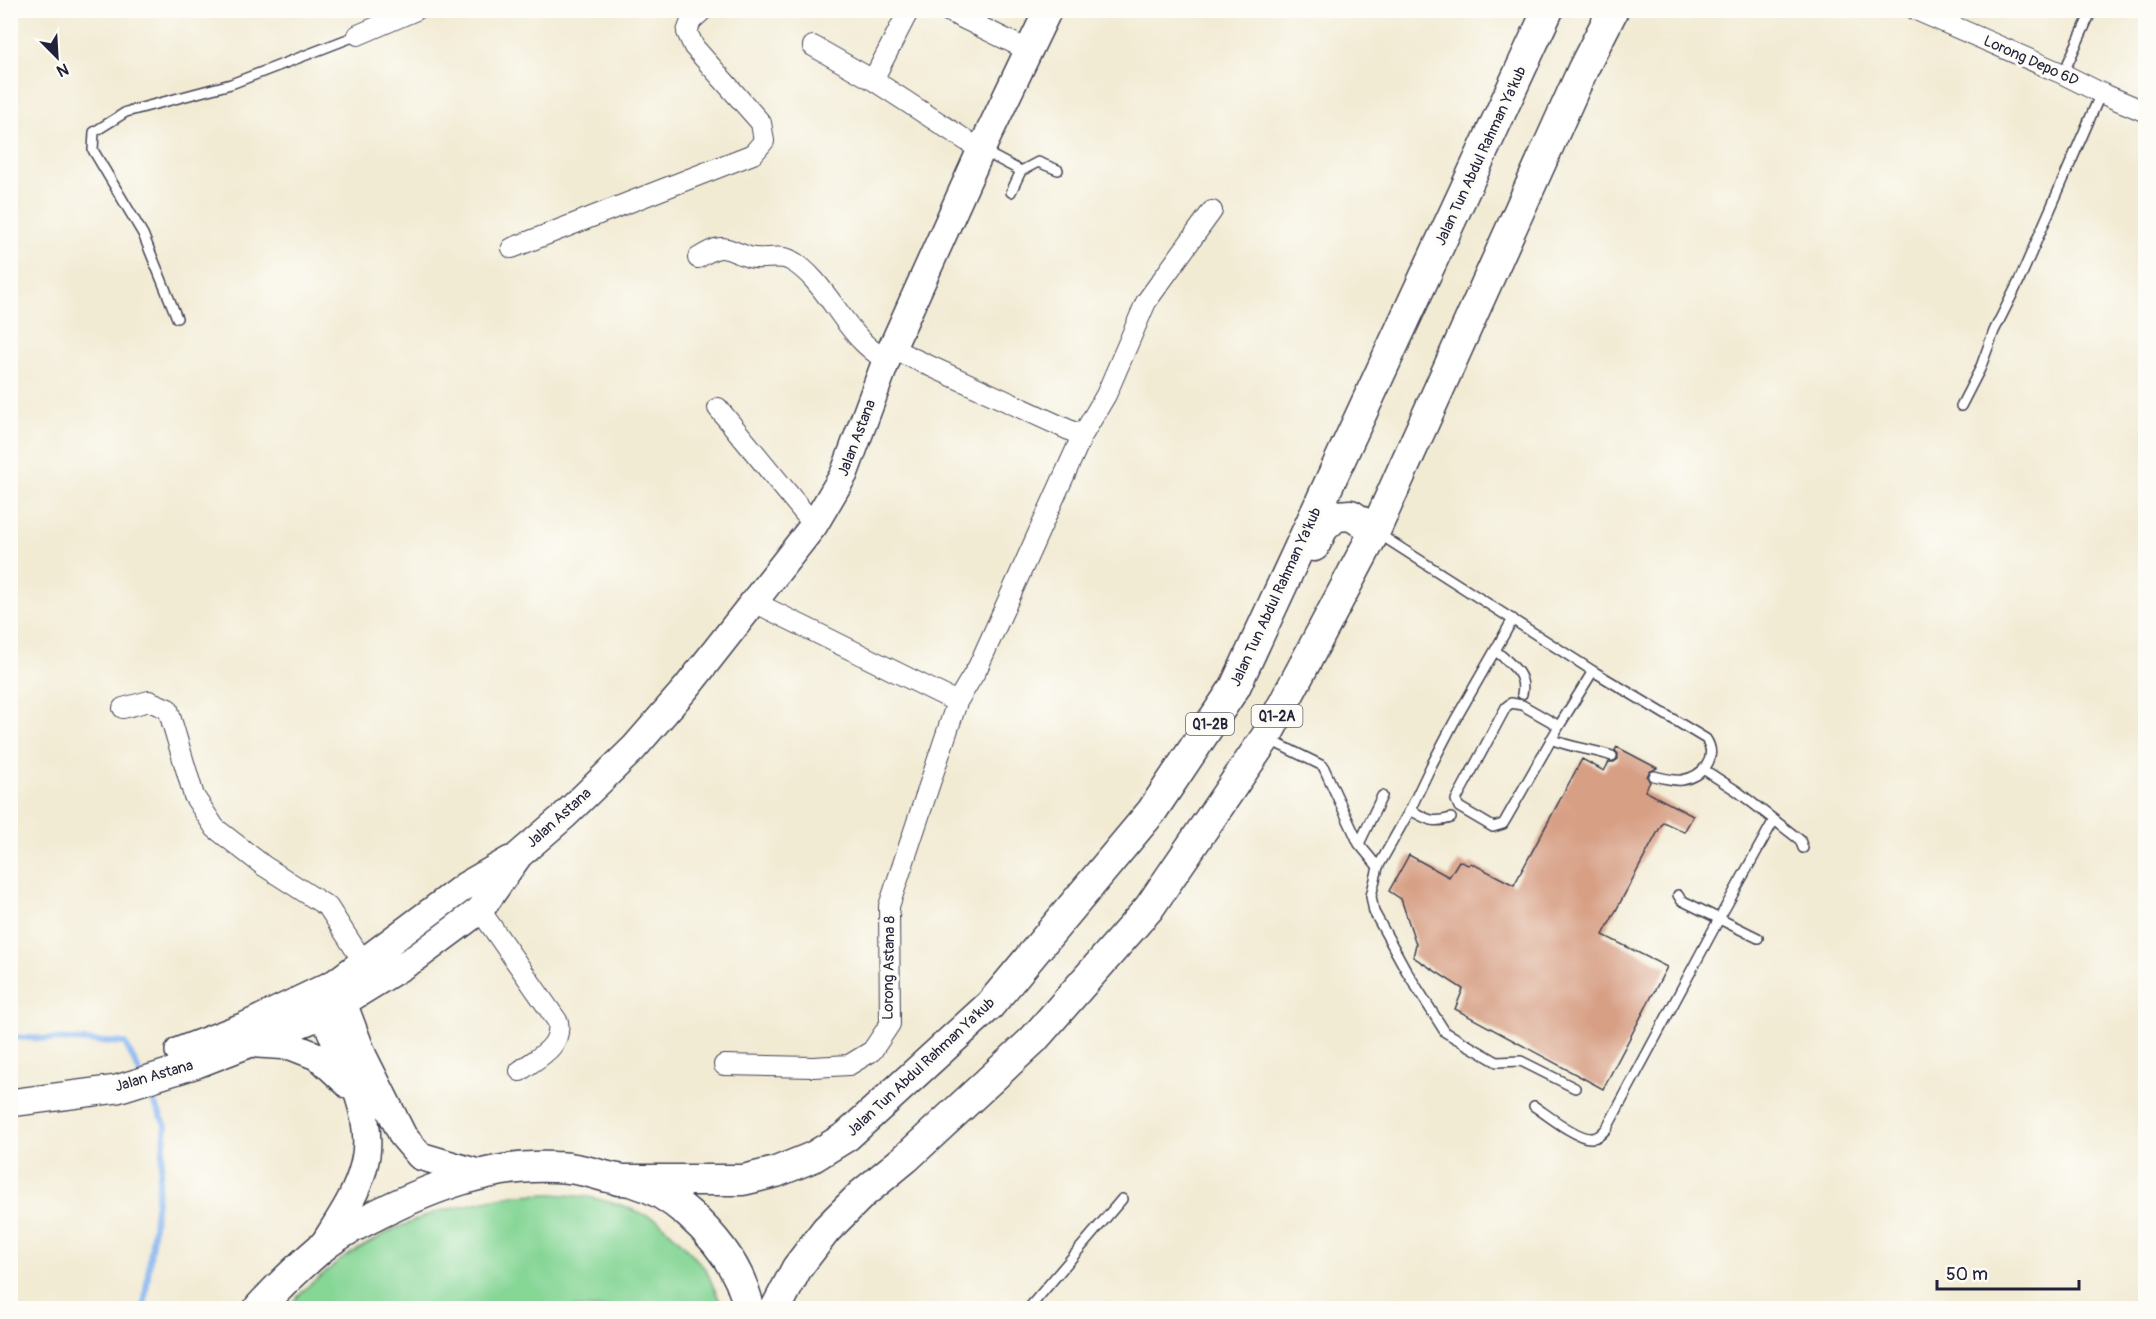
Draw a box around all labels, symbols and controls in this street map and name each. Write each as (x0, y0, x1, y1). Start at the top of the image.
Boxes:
north arrow (27, 27, 87, 87)
street label: Lorong Depo 6D (1981, 32, 2081, 90)
text: N (54, 58, 72, 81)
street label: Jalan Tun Abdul Rahman Ya'kub (1431, 63, 1531, 249)
street label: Jalan Astana (834, 397, 880, 479)
street label: Jalan Tun Abdul Rahman Ya'kub (1226, 504, 1326, 690)
road number: Q1-2A (1252, 705, 1302, 727)
road number: Q1-2B (1186, 713, 1234, 735)
street label: Jalan Astana (523, 784, 595, 852)
street label: Lorong Astana 8 (879, 915, 899, 1020)
street label: Jalan Tun Abdul Rahman Ya'kub (843, 993, 999, 1141)
street label: Jalan Astana (113, 1056, 195, 1096)
scale bar (1937, 1253, 2080, 1291)
text: 50 m (1946, 1263, 1988, 1286)

